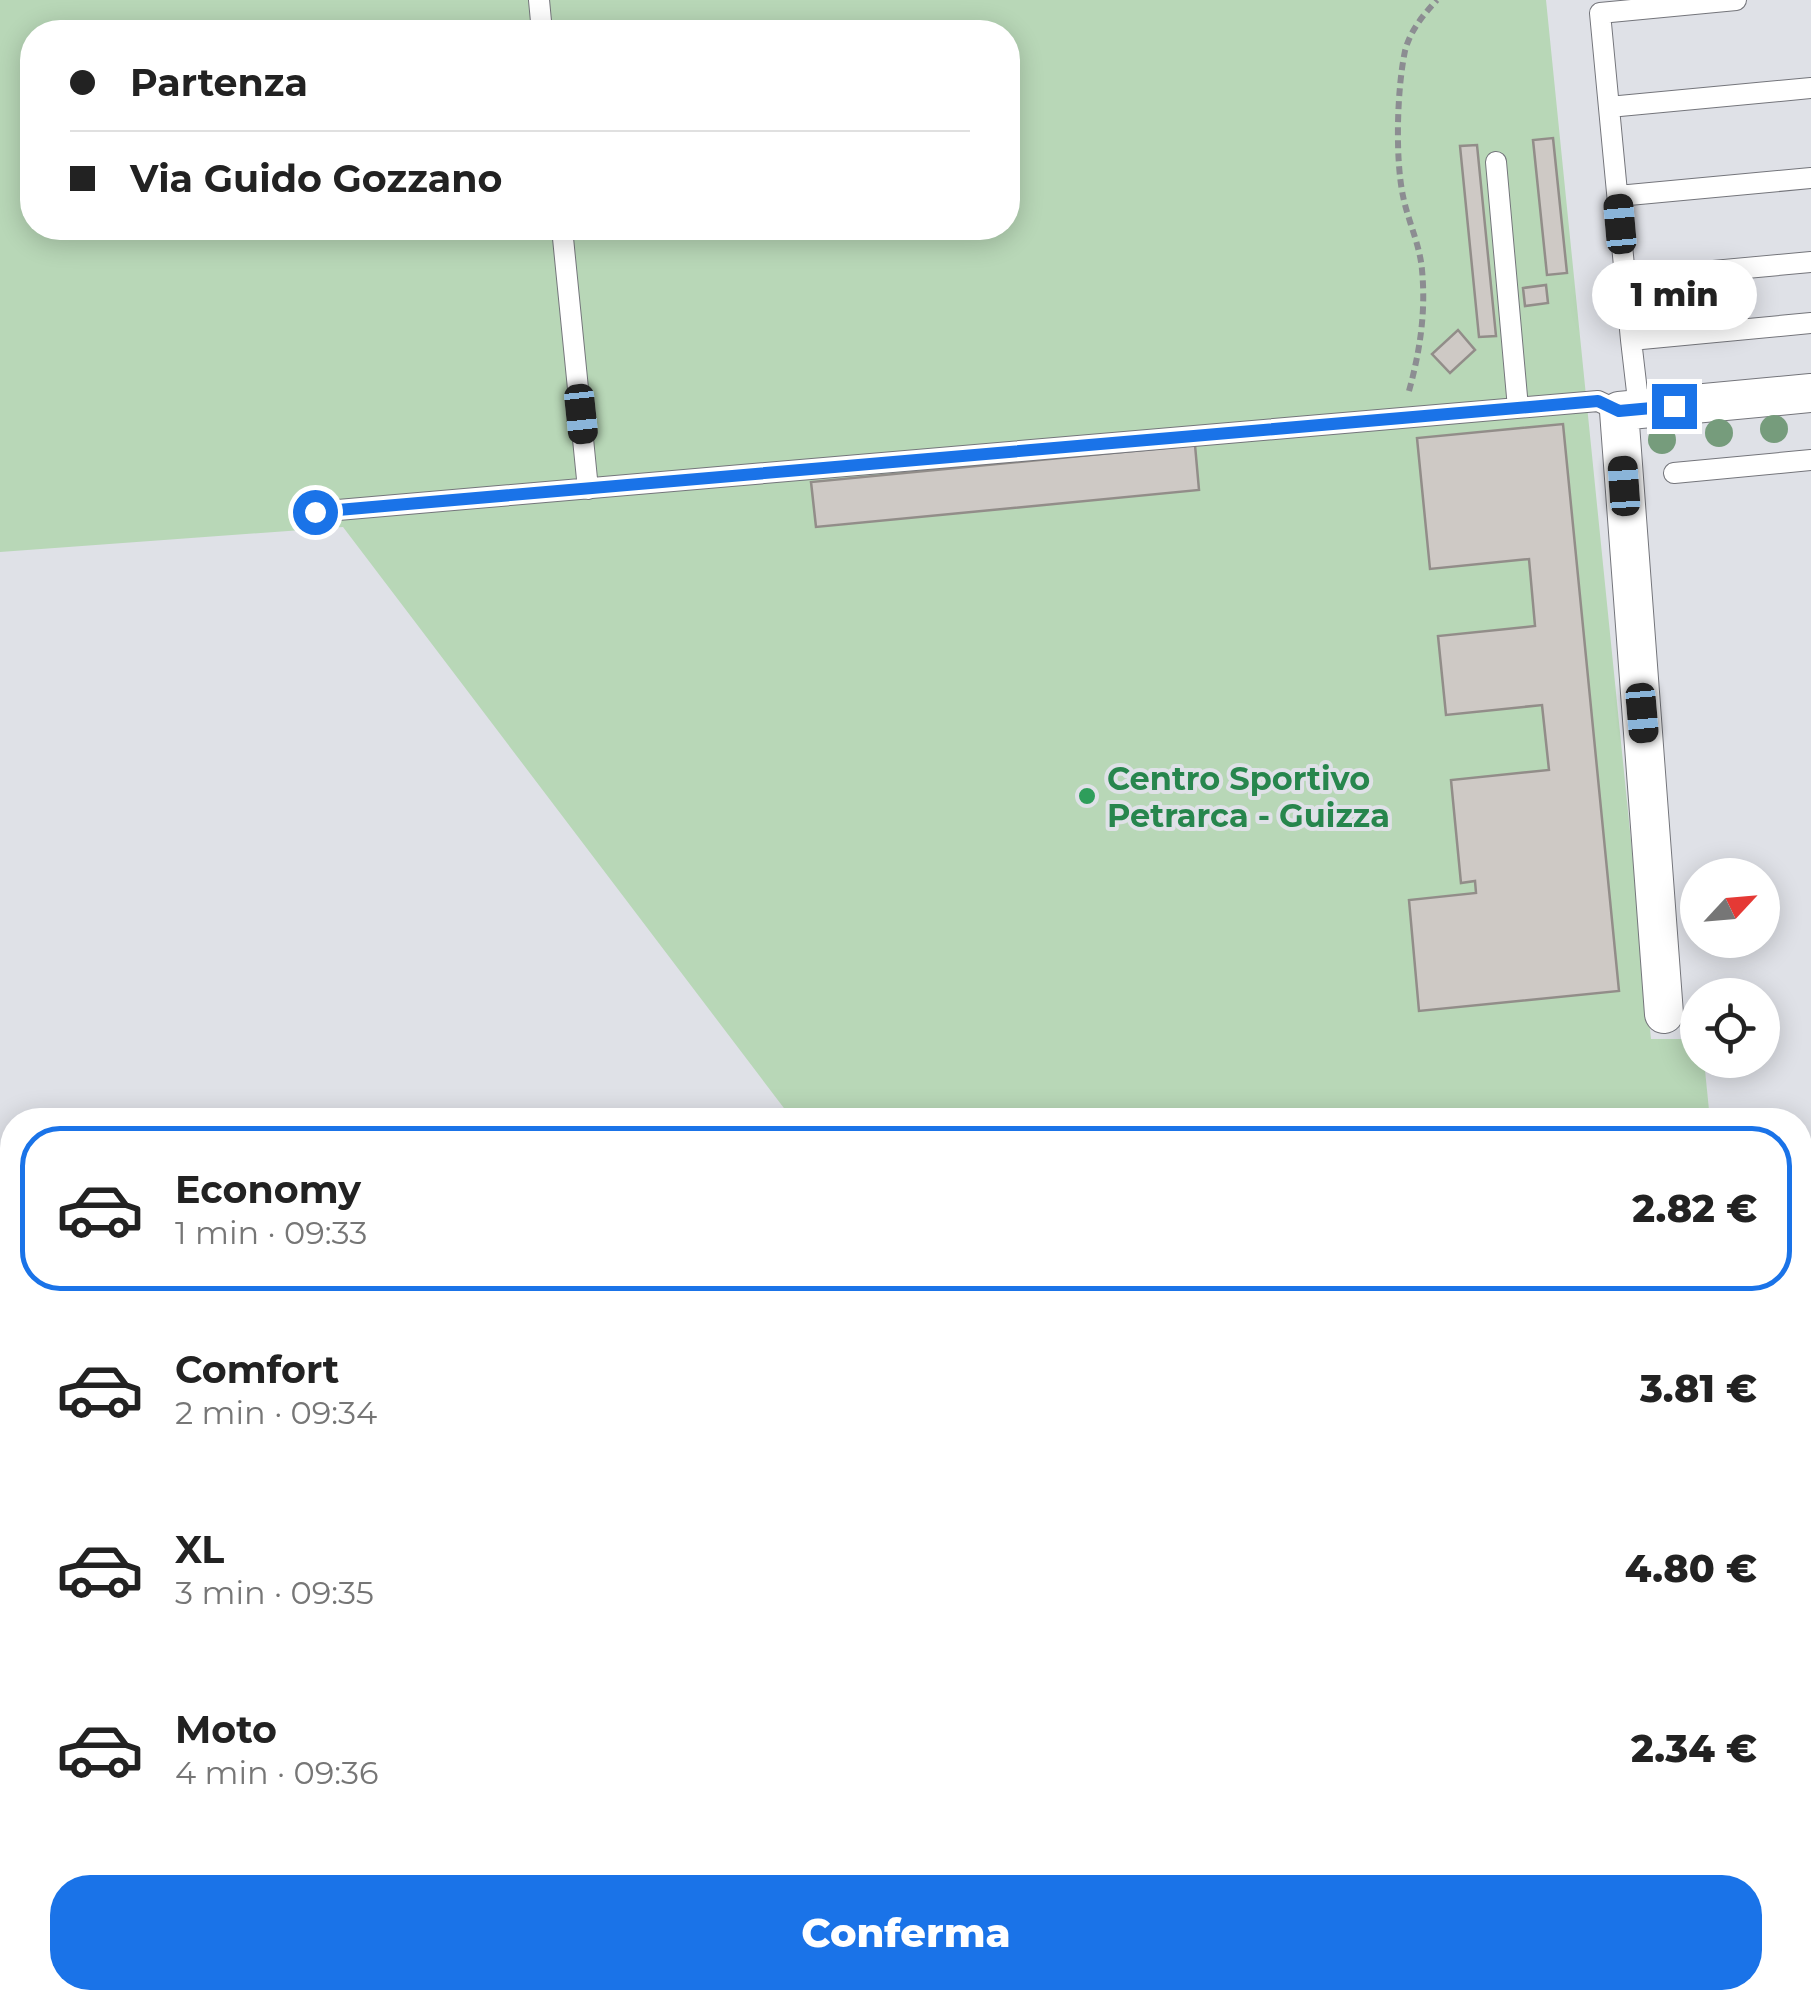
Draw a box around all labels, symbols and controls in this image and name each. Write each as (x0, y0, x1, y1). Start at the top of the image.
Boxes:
text: Partenza (130, 59, 308, 106)
text: Via Guido Gozzano (130, 155, 503, 202)
car (1602, 193, 1638, 255)
callout: 1 min (1592, 261, 1756, 331)
text: 1 min (1630, 275, 1719, 314)
car (563, 383, 599, 445)
route end (1652, 384, 1697, 429)
car (1607, 455, 1641, 517)
route start (293, 490, 338, 535)
car (1624, 682, 1660, 744)
place label: Centro Sportivo Petrarca - Guizza (1107, 759, 1390, 835)
marker: Centro Sportivo Petrarca - Guizza (1076, 785, 1098, 807)
north arrow (1680, 858, 1780, 958)
map controls (1680, 858, 1780, 1078)
button: locate (1680, 978, 1780, 1078)
icon: car (55, 1164, 145, 1254)
text: Economy (175, 1166, 361, 1213)
text: 2.82 € (1632, 1185, 1757, 1232)
text: 1 min · 09:33 (175, 1213, 367, 1252)
icon: car (55, 1344, 145, 1434)
text: Comfort (175, 1346, 339, 1393)
text: 3.81 € (1640, 1365, 1757, 1412)
text: 2 min · 09:34 (175, 1393, 377, 1432)
icon: car (55, 1524, 145, 1614)
text: XL (175, 1526, 224, 1573)
text: 4.80 € (1625, 1545, 1757, 1592)
text: 3 min · 09:35 (175, 1573, 374, 1612)
icon: car (55, 1704, 145, 1794)
text: Moto (175, 1706, 277, 1753)
text: 2.34 € (1631, 1725, 1757, 1772)
text: 4 min · 09:36 (175, 1753, 379, 1792)
button: Conferma (50, 1875, 1762, 1990)

